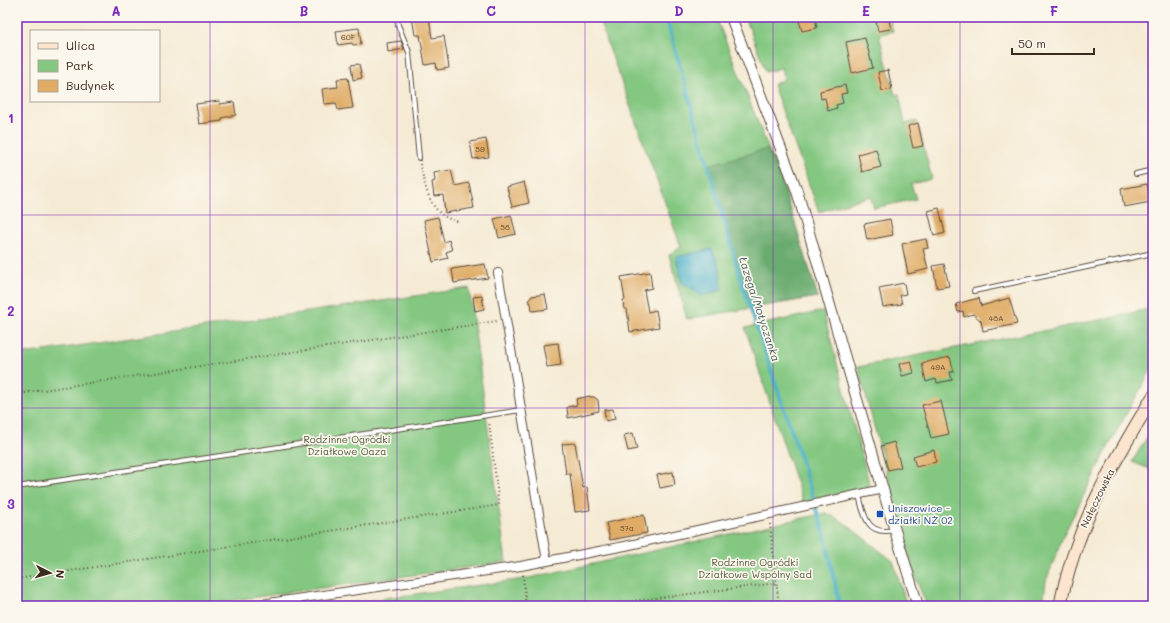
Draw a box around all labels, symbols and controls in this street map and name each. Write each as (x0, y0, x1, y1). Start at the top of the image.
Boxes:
text: A (111, 2, 121, 19)
text: B (300, 2, 309, 19)
text: C (486, 2, 496, 19)
text: D (674, 2, 684, 19)
text: E (862, 2, 870, 19)
text: F (1050, 2, 1058, 19)
legend (30, 30, 160, 102)
scale bar (1012, 30, 1094, 56)
house number: 60F (341, 32, 356, 42)
text: 50 m (1018, 35, 1046, 51)
text: Ulica (66, 37, 95, 53)
text: Park (66, 57, 93, 73)
text: Budynek (66, 77, 114, 93)
text: 1 (8, 109, 14, 126)
house number: 59 (475, 144, 485, 154)
house number: 58 (500, 222, 510, 232)
water label: Łazęga/Motyczanka (736, 255, 784, 363)
text: 2 (7, 302, 15, 319)
house number: 48A (988, 313, 1004, 323)
house number: 49A (931, 362, 945, 372)
park label: Rodzinne Ogródki Działkowe Oaza (303, 432, 391, 458)
street label: Nałęczowska (1077, 466, 1117, 530)
text: 3 (7, 495, 15, 512)
place label: Uniszowice - działki NŻ 02 (888, 501, 953, 527)
marker: Uniszowice - działki NŻ 02 (875, 509, 885, 519)
house number: 57a (620, 523, 634, 533)
north arrow (30, 553, 70, 593)
park label: Rodzinne Ogródki Działkowe Wspólny Sad (698, 555, 812, 581)
text: N (53, 569, 68, 579)

